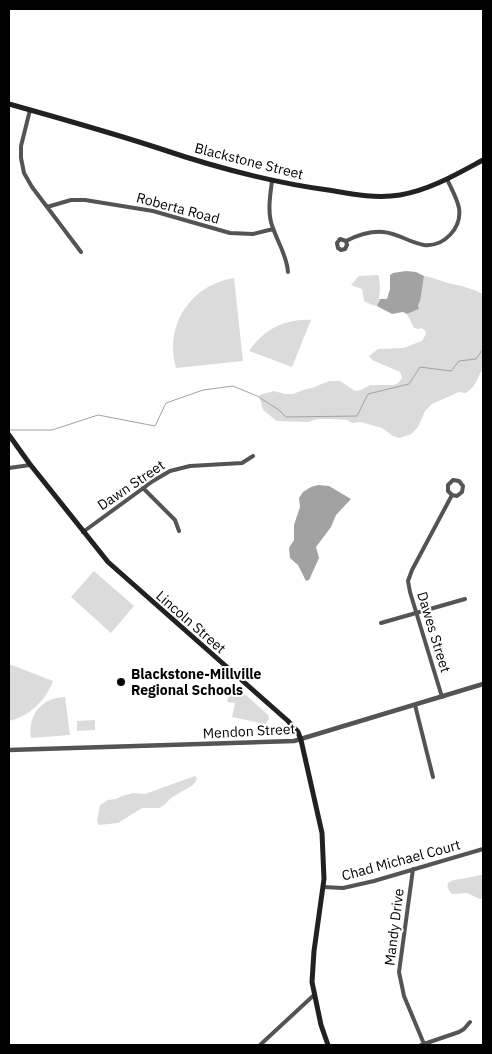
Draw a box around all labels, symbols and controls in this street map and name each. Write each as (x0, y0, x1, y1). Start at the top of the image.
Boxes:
street label: Blackstone Street (193, 139, 305, 183)
street label: Roberta Road (134, 188, 222, 228)
street label: Dawn Street (94, 456, 168, 514)
street label: Lincoln Street (152, 587, 230, 657)
street label: Dawes Street (413, 589, 455, 675)
place label: Blackstone-Millville Regional Schools (131, 665, 262, 699)
marker: Blackstone-Millville Regional Schools (115, 676, 127, 688)
street label: Mendon Street (202, 720, 296, 742)
street label: Chad Michael Court (340, 835, 462, 885)
street label: Mandy Drive (380, 887, 408, 967)

